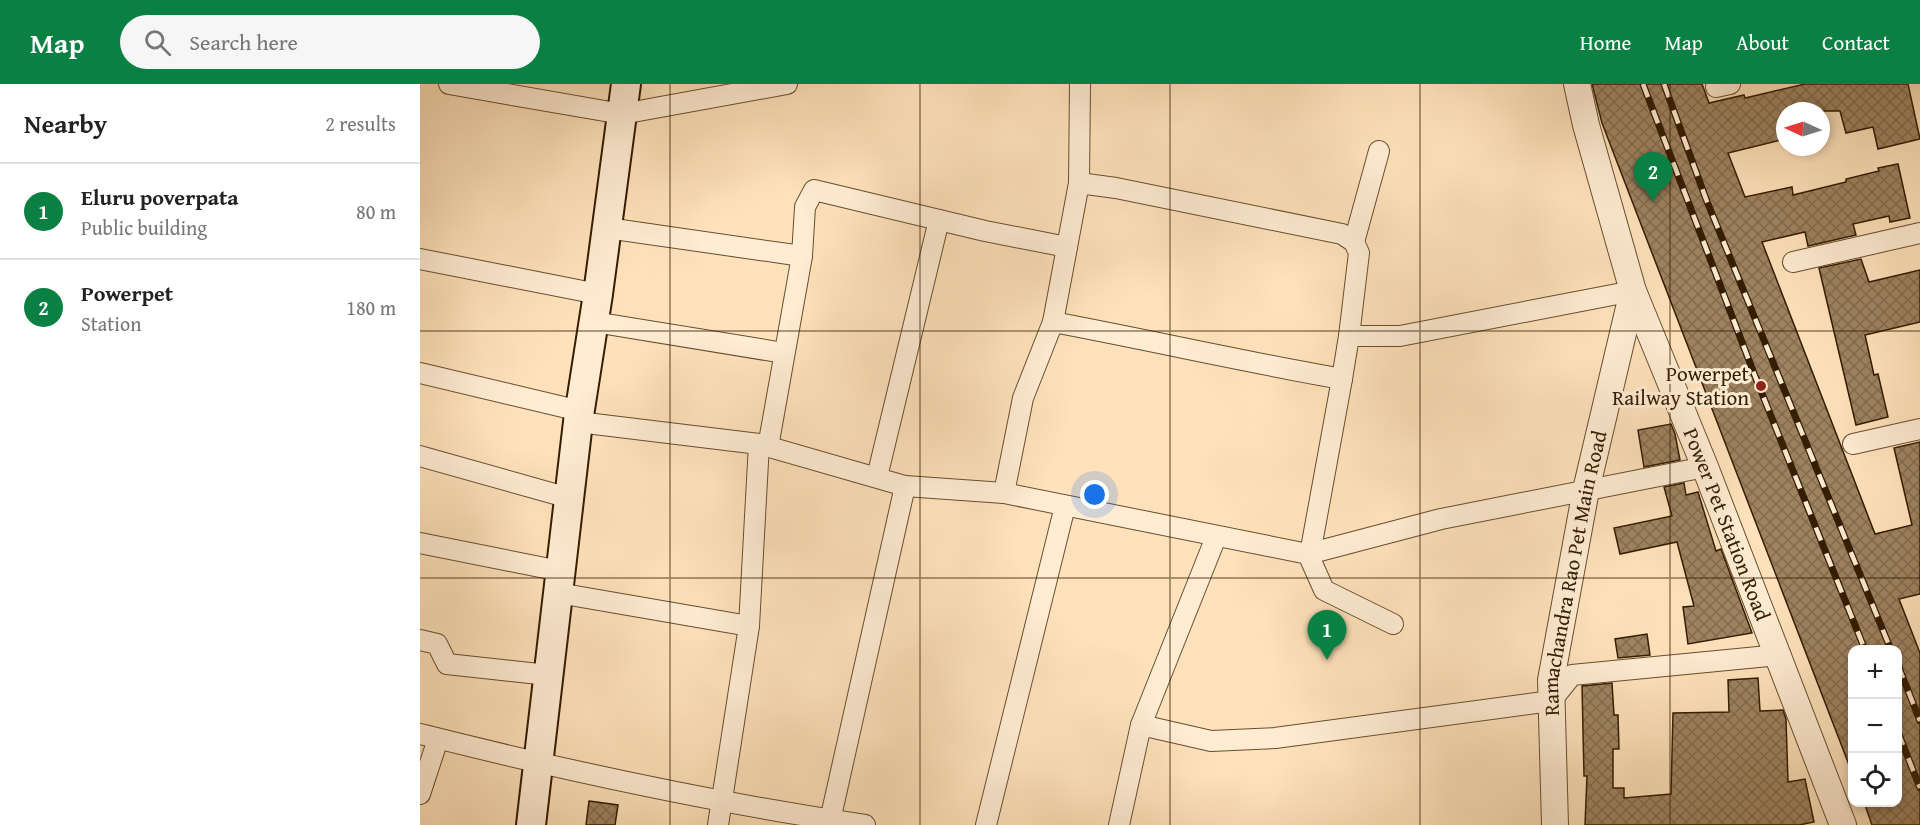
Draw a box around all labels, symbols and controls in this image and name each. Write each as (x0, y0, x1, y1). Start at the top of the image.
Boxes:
search box (120, 15, 540, 69)
text: Map (30, 22, 84, 63)
icon: search (141, 26, 174, 59)
text: Search here (189, 26, 298, 58)
text: Home (1580, 27, 1631, 58)
text: Map (1664, 27, 1703, 58)
text: About (1736, 27, 1789, 58)
text: Contact (1822, 27, 1890, 58)
north arrow (1776, 102, 1830, 156)
text: Nearby (24, 104, 107, 143)
text: 2 results (325, 109, 396, 138)
pin: 2 (1634, 152, 1672, 202)
text: Eluru poverpata (81, 181, 239, 213)
text: 1 (38, 197, 49, 226)
text: 80 m (356, 197, 396, 226)
text: Public building (81, 213, 207, 242)
text: Powerpet (81, 277, 173, 309)
text: 2 (38, 293, 49, 322)
text: 180 m (346, 293, 396, 322)
text: Station (81, 309, 141, 338)
place label: Powerpet Railway Station (1612, 358, 1750, 413)
marker: Powerpet Railway Station (1754, 379, 1768, 393)
street label: Power Pet Station Road (1676, 423, 1779, 626)
street label: Ramachandra Rao Pet Main Road (1535, 426, 1615, 716)
your location (1080, 480, 1109, 509)
pin: 1 (1308, 610, 1346, 660)
map controls (1848, 645, 1902, 807)
button: + (1848, 645, 1902, 699)
button: − (1848, 699, 1902, 753)
button: locate (1848, 753, 1902, 807)

